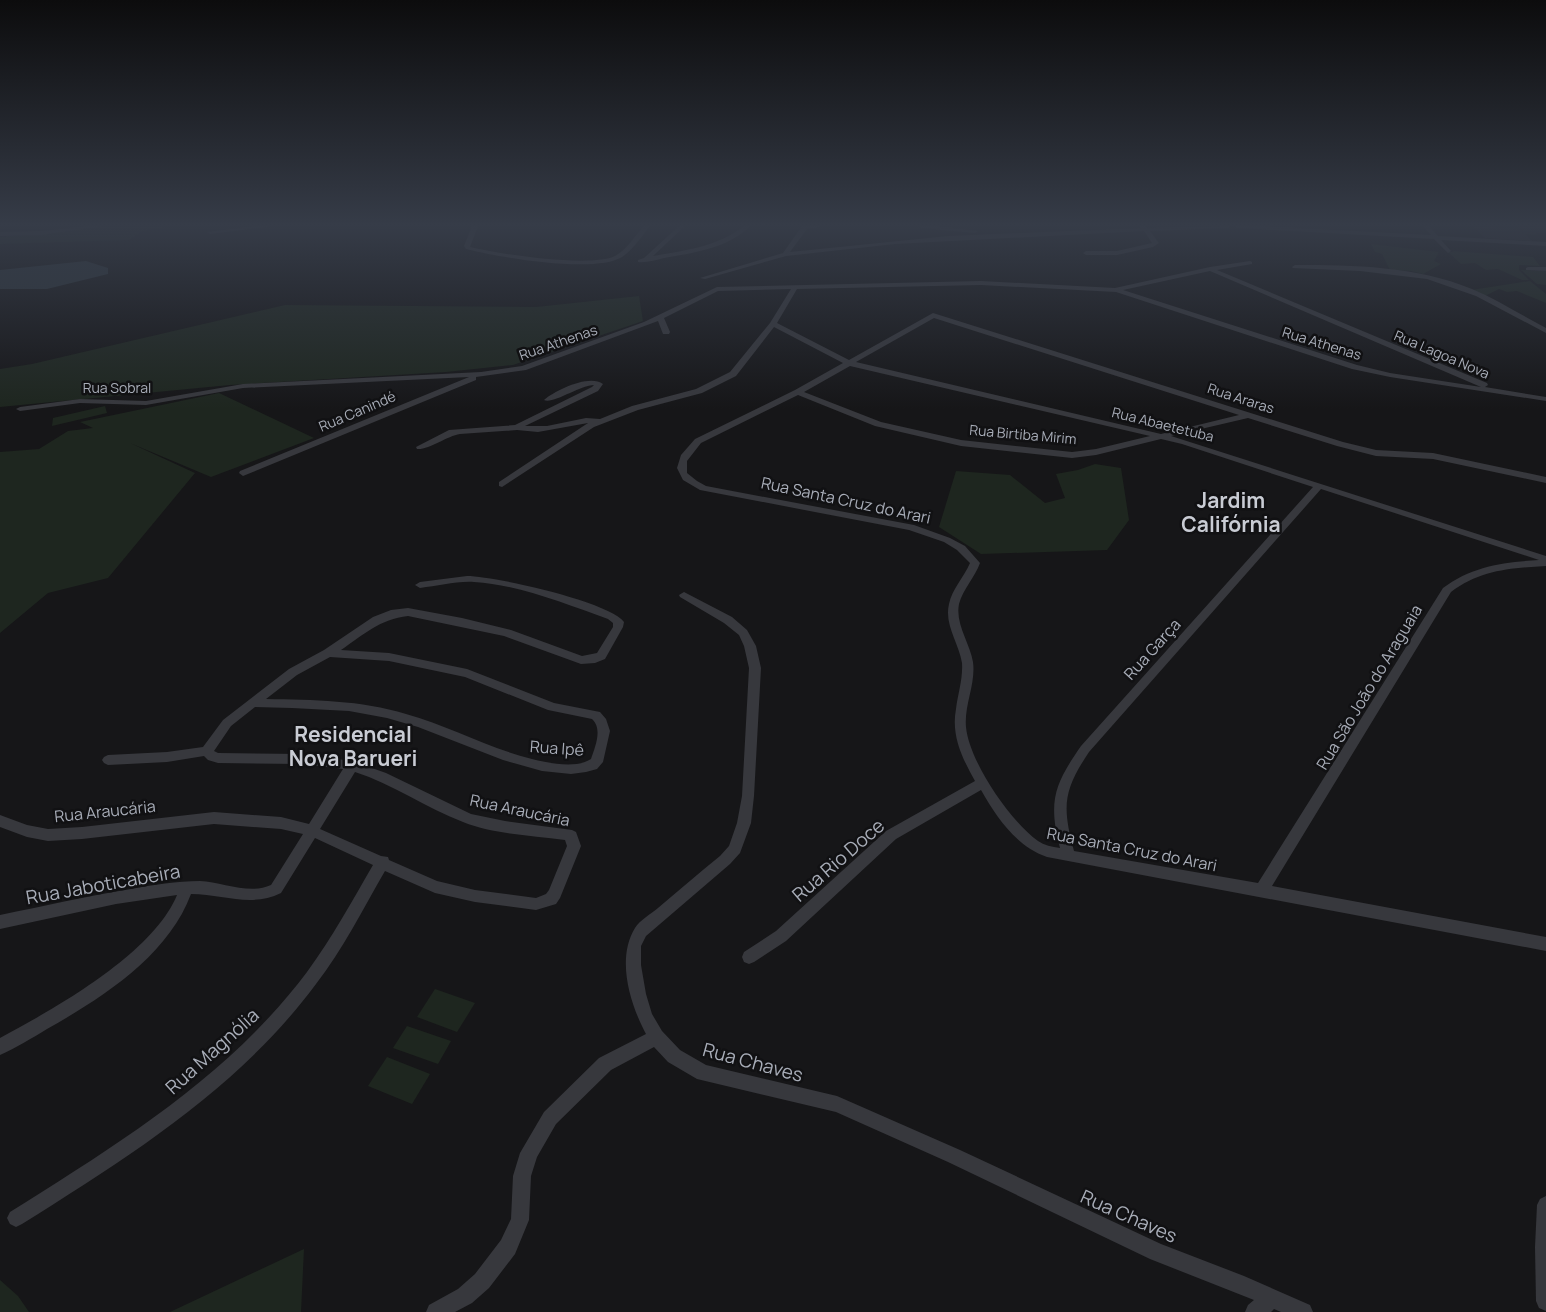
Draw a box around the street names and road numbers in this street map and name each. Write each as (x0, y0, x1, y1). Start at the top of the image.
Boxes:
street label: Rua Athenas (516, 320, 600, 364)
street label: Rua Athenas (1280, 322, 1364, 364)
street label: Rua Lagoa Nova (1391, 325, 1493, 383)
street label: Rua Sobral (83, 378, 151, 397)
street label: Rua Araras (1205, 378, 1277, 418)
street label: Rua Canindé (316, 386, 398, 436)
street label: Rua Abaetetuba (1110, 402, 1216, 446)
street label: Rua Birtiba Mirim (969, 420, 1078, 448)
street label: Rua Santa Cruz do Arari (759, 471, 933, 529)
street label: Rua São João do Araguaia (1311, 600, 1427, 774)
street label: Rua Garça (1119, 614, 1185, 684)
street label: Rua Ipê (529, 735, 585, 761)
street label: Rua Araucária (468, 789, 572, 831)
street label: Rua Araucária (53, 795, 157, 827)
street label: Rua Rio Doce (786, 813, 890, 907)
street label: Rua Santa Cruz do Arari (1045, 822, 1219, 876)
street label: Rua Jaboticabeira (24, 858, 182, 910)
street label: Rua Magnólia (160, 1002, 264, 1100)
street label: Rua Chaves (700, 1036, 806, 1088)
street label: Rua Chaves (1077, 1183, 1181, 1249)

